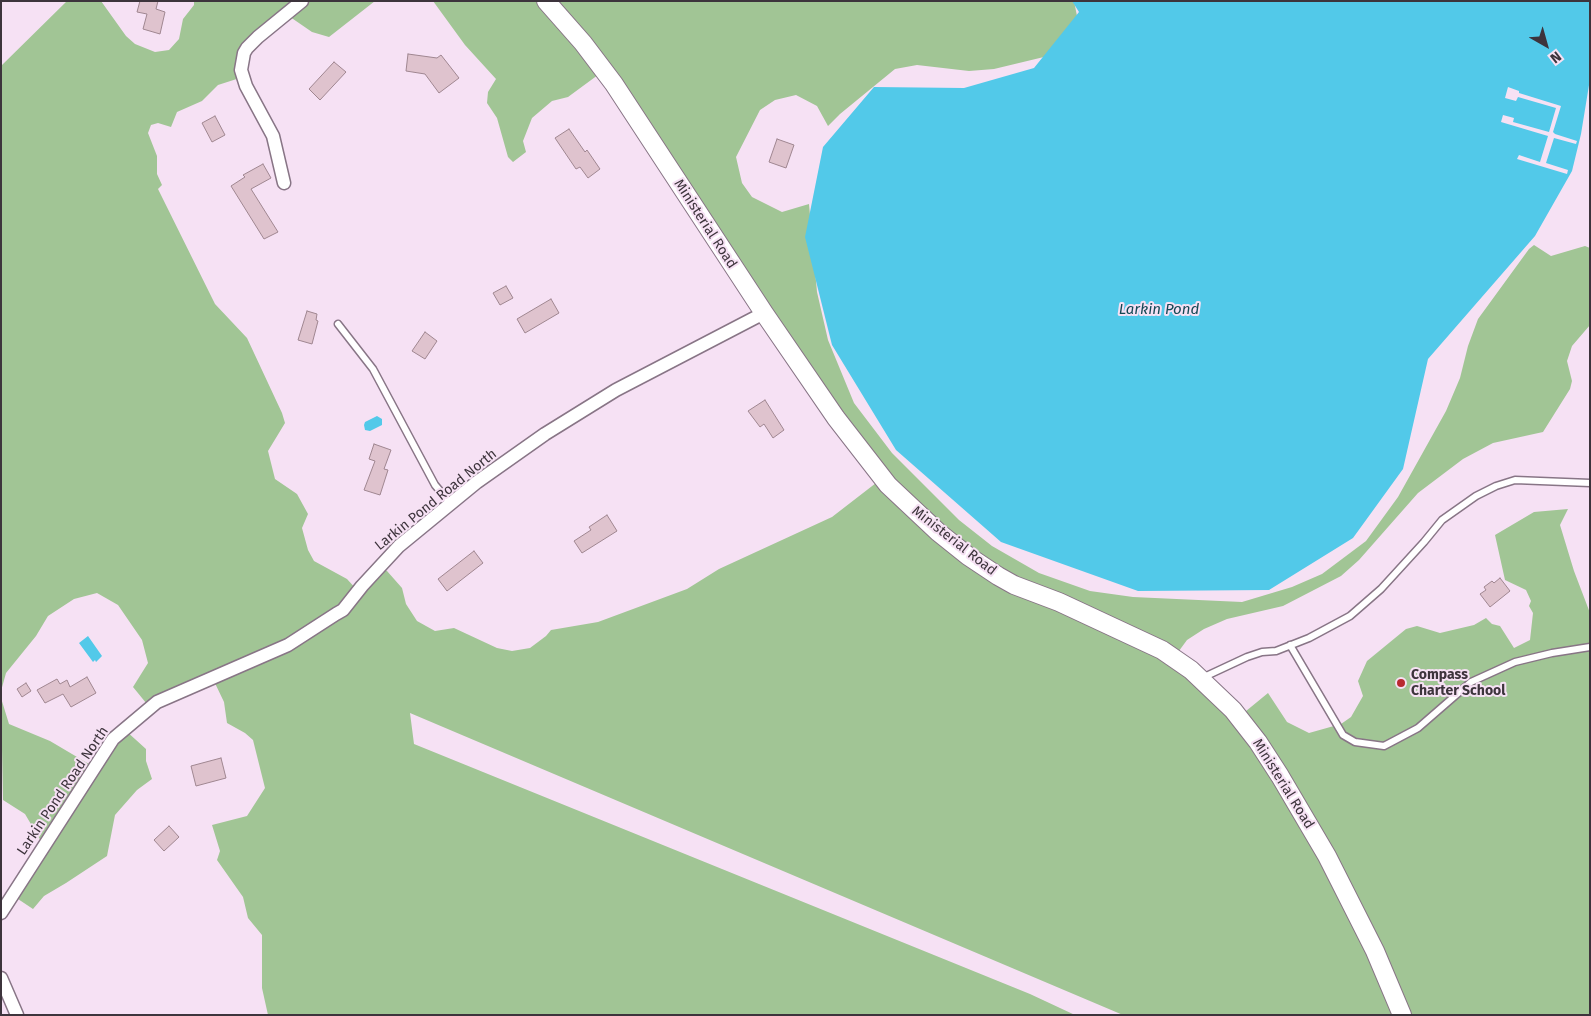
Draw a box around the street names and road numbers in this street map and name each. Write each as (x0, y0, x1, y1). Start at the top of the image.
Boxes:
street label: Ministerial Road (670, 176, 740, 272)
street label: Larkin Pond Road North (372, 446, 500, 554)
street label: Ministerial Road (908, 503, 1000, 579)
street label: Larkin Pond Road North (14, 724, 112, 858)
street label: Ministerial Road (1249, 736, 1317, 832)

